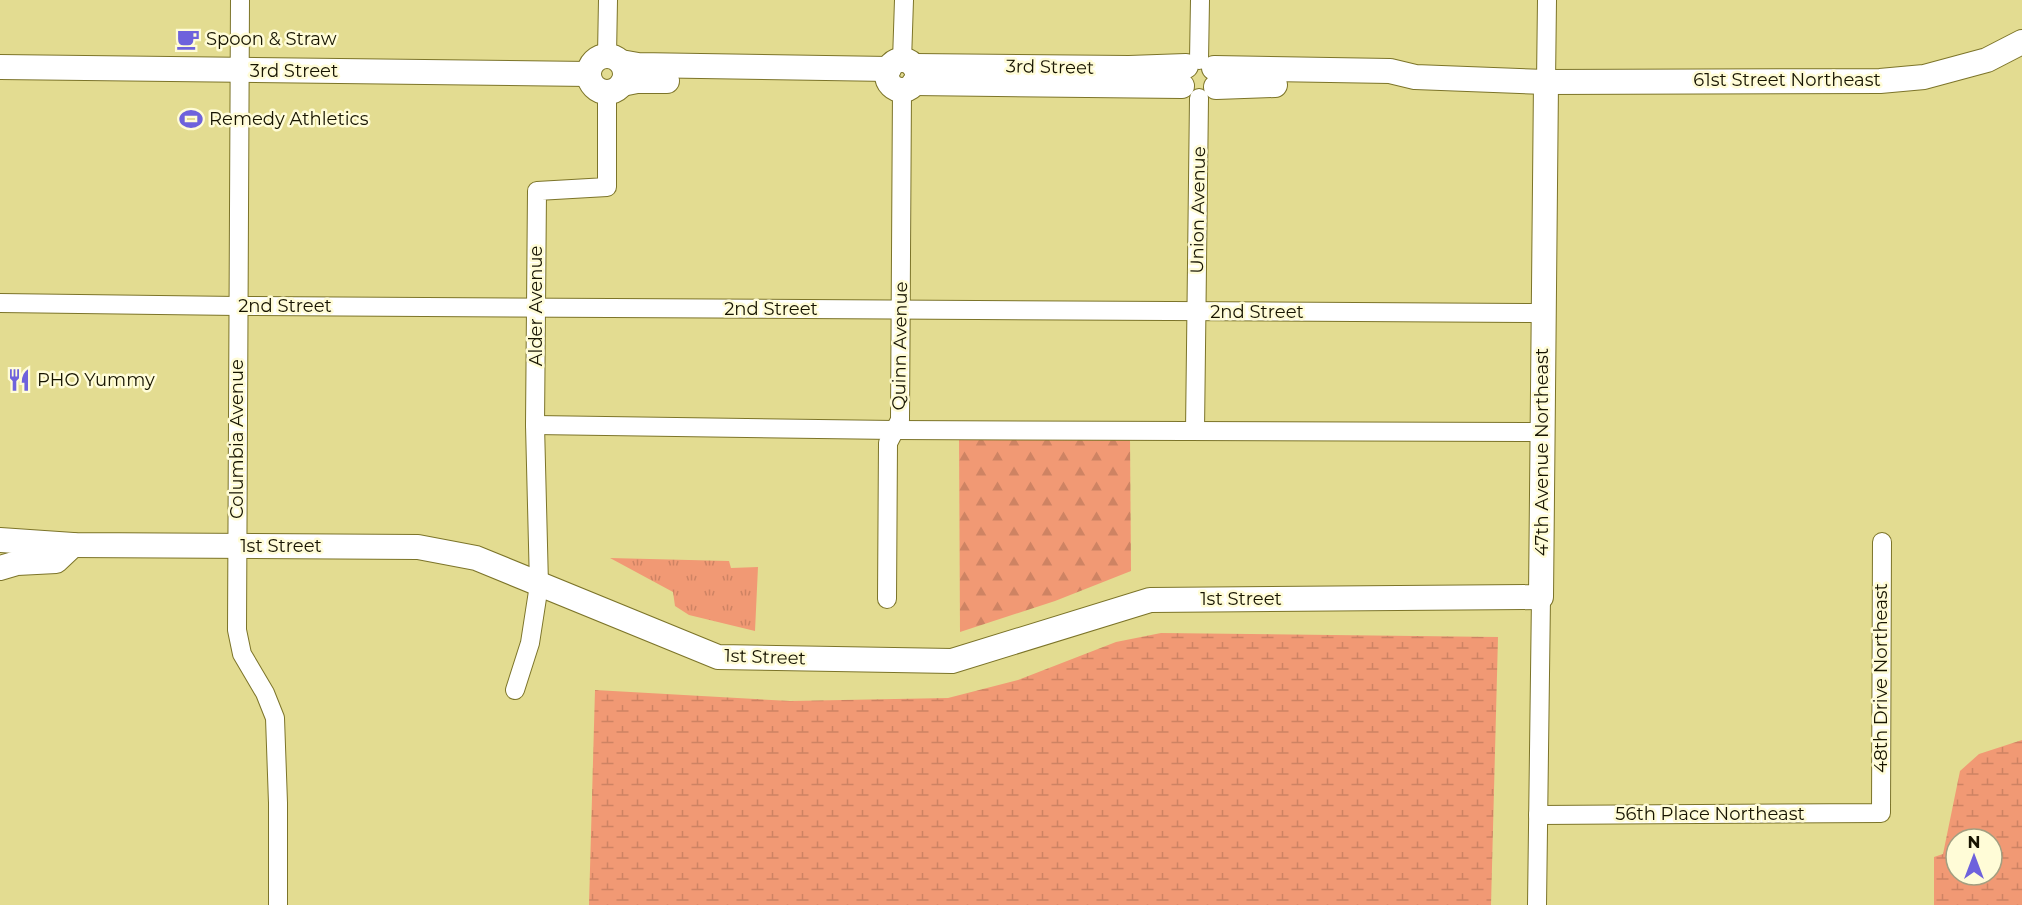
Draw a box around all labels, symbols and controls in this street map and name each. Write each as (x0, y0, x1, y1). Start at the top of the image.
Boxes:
cafe icon: Spoon & Straw (175, 26, 201, 52)
place label: Spoon & Straw (206, 28, 337, 50)
street label: 3rd Street (1006, 55, 1094, 79)
street label: 3rd Street (250, 60, 338, 82)
street label: 61st Street Northeast (1693, 69, 1881, 91)
sports icon: Remedy Athletics (178, 106, 204, 132)
place label: Remedy Athletics (209, 108, 369, 130)
street label: Union Avenue (1186, 146, 1210, 274)
street label: Alder Avenue (525, 246, 547, 366)
street label: Quinn Avenue (888, 281, 912, 411)
street label: 2nd Street (238, 295, 332, 317)
street label: 2nd Street (724, 298, 818, 320)
street label: 2nd Street (1210, 301, 1304, 323)
street label: 47th Avenue Northeast (1531, 348, 1553, 556)
street label: Columbia Avenue (226, 359, 248, 519)
restaurant icon: PHO Yummy (6, 367, 32, 393)
place label: PHO Yummy (37, 369, 155, 391)
street label: 1st Street (240, 535, 322, 557)
street label: 48th Drive Northeast (1870, 583, 1892, 773)
street label: 1st Street (1200, 588, 1282, 610)
street label: 1st Street (724, 645, 806, 669)
street label: 56th Place Northeast (1615, 803, 1805, 825)
north arrow (1944, 827, 2004, 887)
text: N (1968, 833, 1980, 852)

